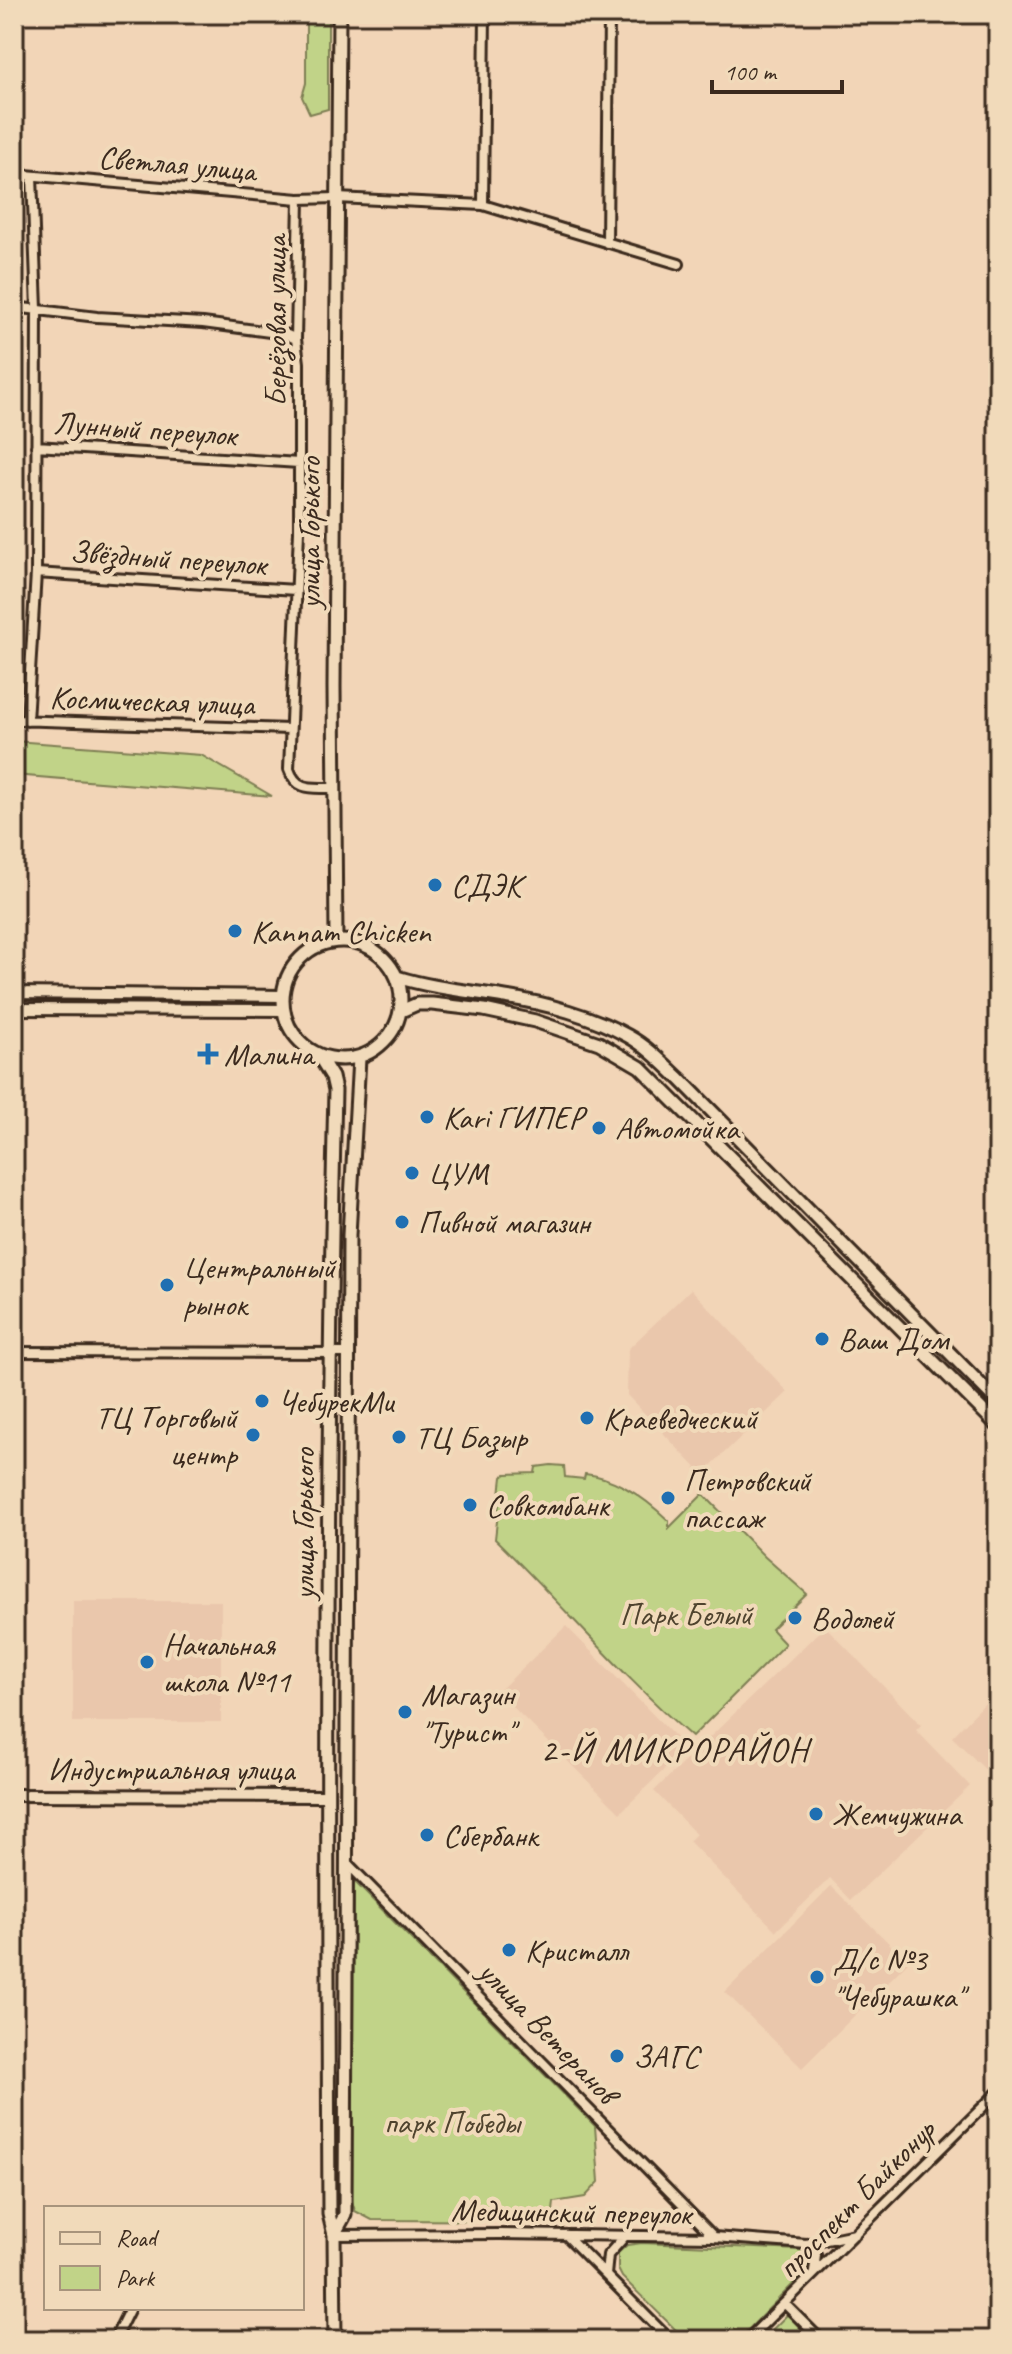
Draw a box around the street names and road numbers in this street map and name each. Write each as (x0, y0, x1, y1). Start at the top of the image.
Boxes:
street label: Светлая улица (97, 137, 260, 192)
street label: Берёзовая улица (255, 232, 296, 407)
street label: Лунный переулок (52, 402, 241, 456)
street label: улица Горького (289, 455, 330, 611)
street label: Звёздный переулок (69, 531, 271, 586)
street label: Космическая улица (49, 677, 257, 725)
street label: улица Горького (283, 1446, 324, 1602)
street label: Индустриальная улица (48, 1749, 296, 1790)
street label: улица Ветеранов (468, 1950, 631, 2117)
street label: проспект Байконур (768, 2109, 946, 2287)
street label: Медицинский переулок (451, 2189, 694, 2235)

